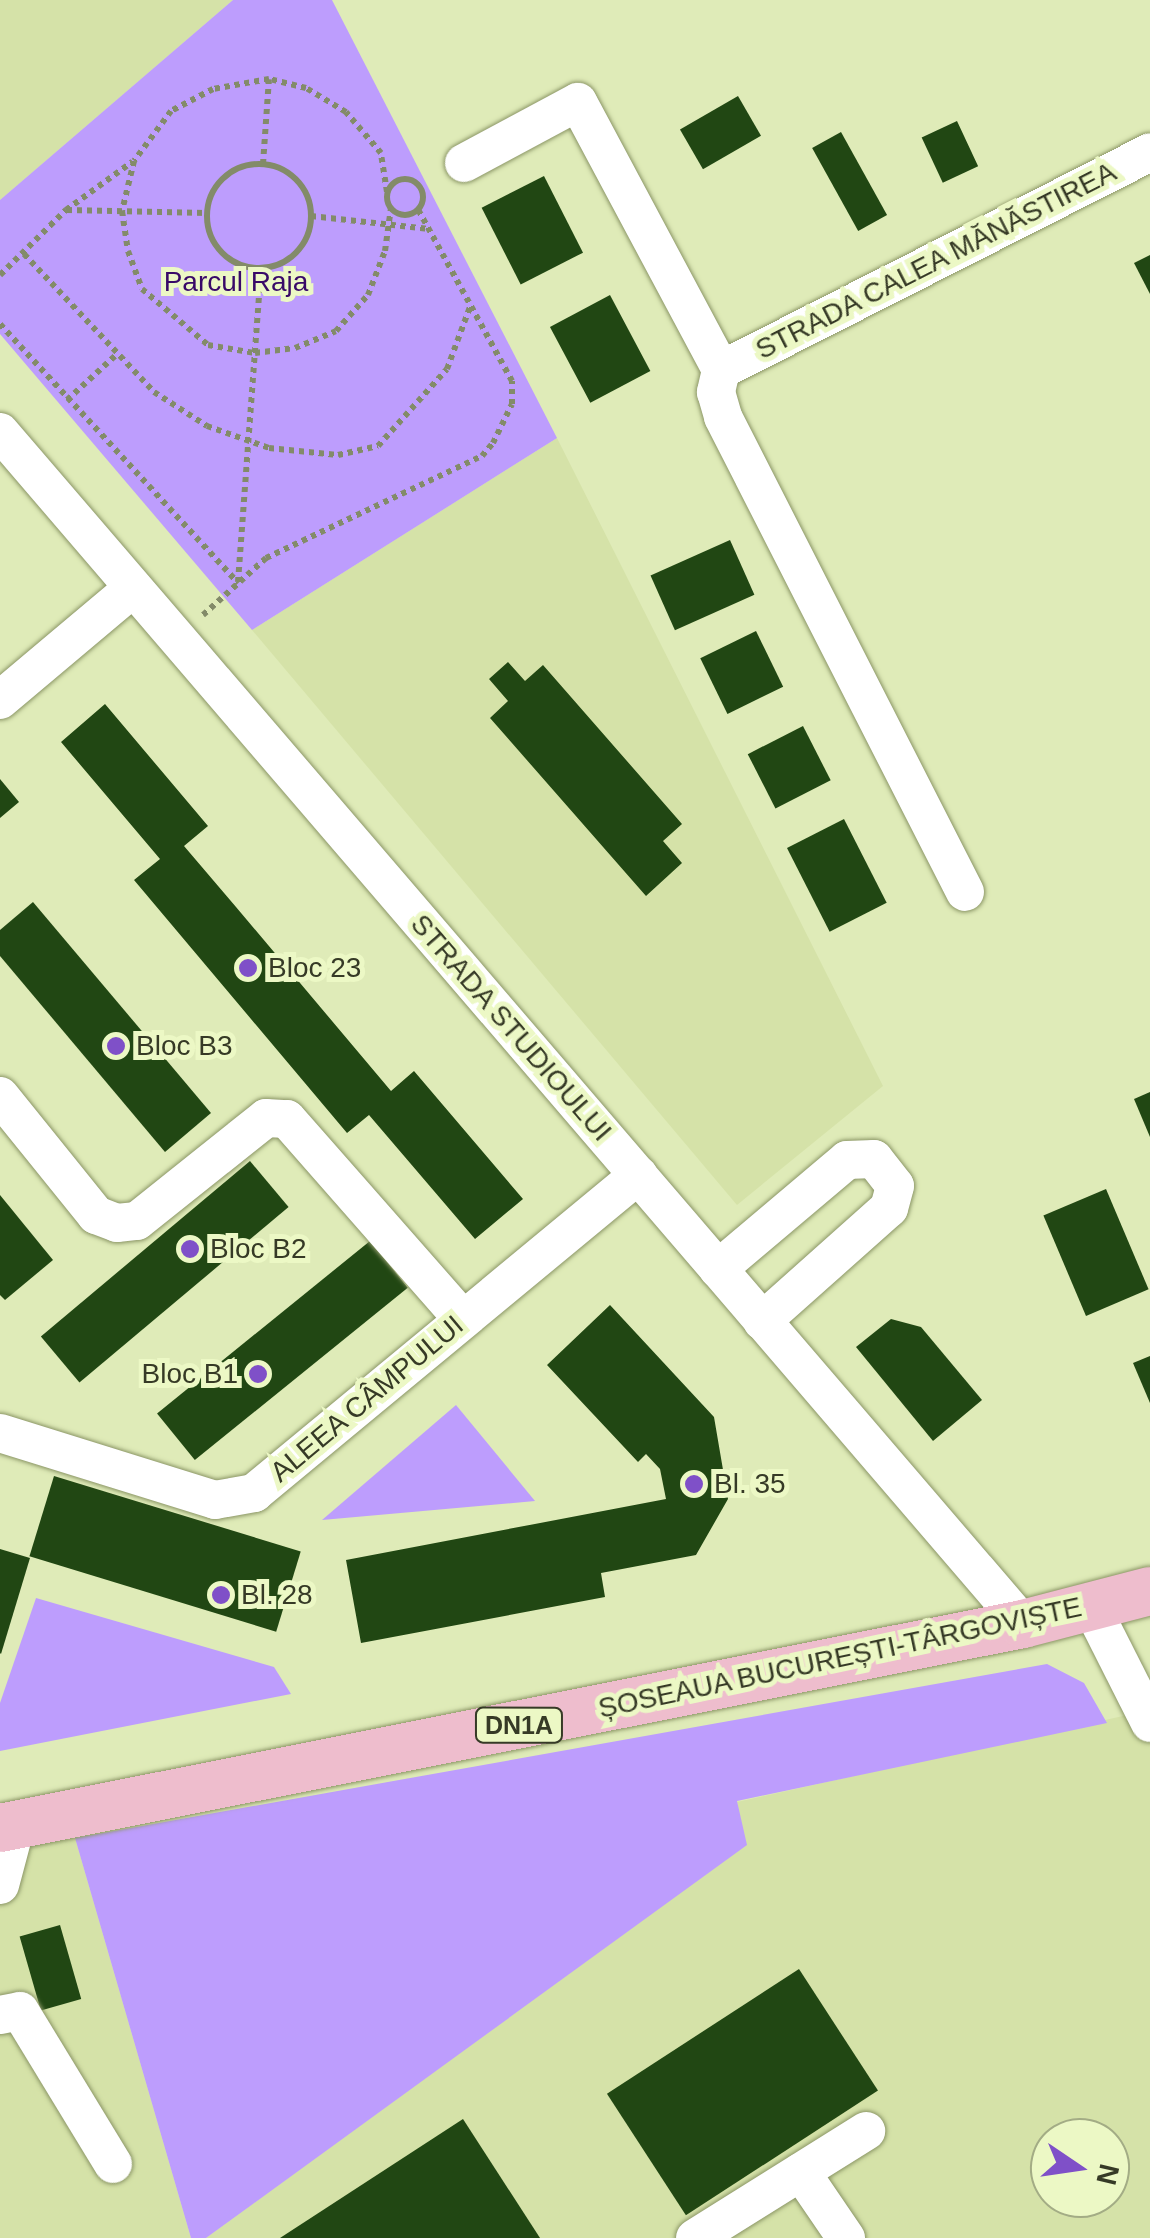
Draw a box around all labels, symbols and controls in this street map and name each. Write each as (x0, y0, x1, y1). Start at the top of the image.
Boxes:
street label: STRADA CALEA MĂNĂSTIREA (749, 155, 1123, 367)
park label: Parcul Raja (164, 265, 308, 299)
street label: STRADA STUDIOULUI (403, 907, 619, 1149)
place label: Bloc 23 (268, 951, 361, 985)
marker: Bloc 23 (237, 957, 259, 979)
place label: Bloc B3 (136, 1029, 232, 1063)
marker: Bloc B3 (105, 1035, 127, 1057)
place label: Bloc B2 (210, 1232, 306, 1266)
marker: Bloc B2 (179, 1238, 201, 1260)
street label: ALEEA CÂMPULUI (263, 1308, 471, 1490)
place label: Bloc B1 (142, 1357, 238, 1391)
marker: Bloc B1 (247, 1363, 269, 1385)
place label: Bl. 35 (714, 1467, 786, 1501)
marker: Bl. 35 (683, 1473, 705, 1495)
place label: Bl. 28 (241, 1578, 313, 1612)
marker: Bl. 28 (210, 1584, 232, 1606)
street label: ȘOSEAUA BUCUREȘTI-TÂRGOVIȘTE (595, 1590, 1085, 1726)
road number: DN1A (474, 1705, 564, 1745)
north arrow (1030, 2118, 1130, 2218)
text: N (1090, 2161, 1125, 2188)

